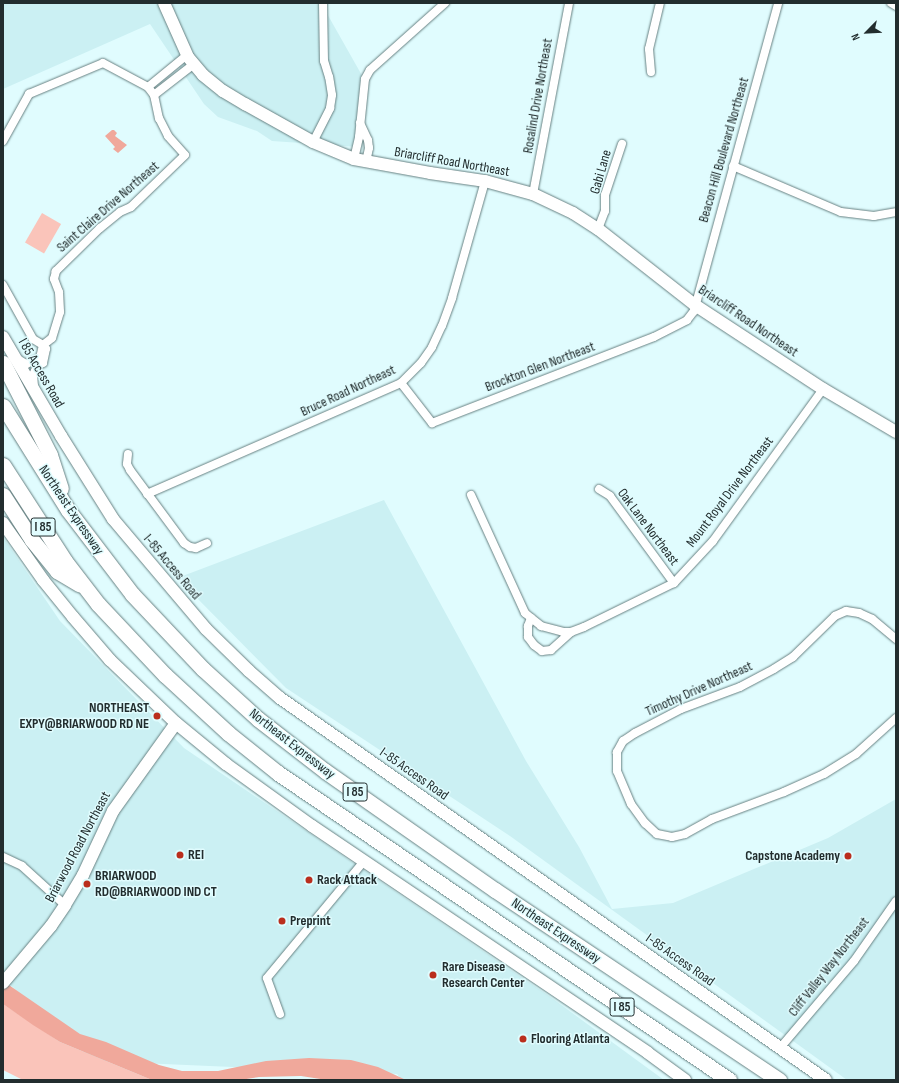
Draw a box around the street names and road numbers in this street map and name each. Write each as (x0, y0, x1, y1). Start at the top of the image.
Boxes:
street label: Rosalind Drive Northeast (520, 37, 556, 155)
street label: Beacon Hill Boulevard Northeast (695, 76, 753, 224)
street label: Briarcliff Road Northeast (393, 144, 511, 180)
street label: Gabi Lane (587, 148, 615, 196)
street label: Saint Claire Drive Northeast (53, 158, 163, 256)
street label: Briarcliff Road Northeast (695, 281, 801, 361)
street label: I 85 Access Road (14, 335, 68, 411)
street label: Brockton Glen Northeast (483, 338, 597, 396)
street label: Bruce Road Northeast (298, 362, 398, 420)
street label: Mount Royal Drive Northeast (683, 433, 777, 551)
street label: Northeast Expressway (35, 462, 107, 558)
street label: Oak Lane Northeast (614, 485, 682, 569)
road number: I 85 (30, 516, 56, 538)
street label: I-85 Access Road (140, 531, 204, 603)
street label: Timothy Drive Northeast (643, 658, 755, 720)
street label: Northeast Expressway (246, 705, 338, 783)
street label: I-85 Access Road (376, 744, 452, 804)
road number: I 85 (342, 781, 368, 803)
street label: Briarwood Road Northeast (42, 789, 114, 905)
street label: Northeast Expressway (508, 895, 604, 967)
street label: Cliff Valley Way Northeast (785, 914, 873, 1020)
street label: I-85 Access Road (642, 930, 718, 990)
road number: I 85 (609, 996, 635, 1018)

